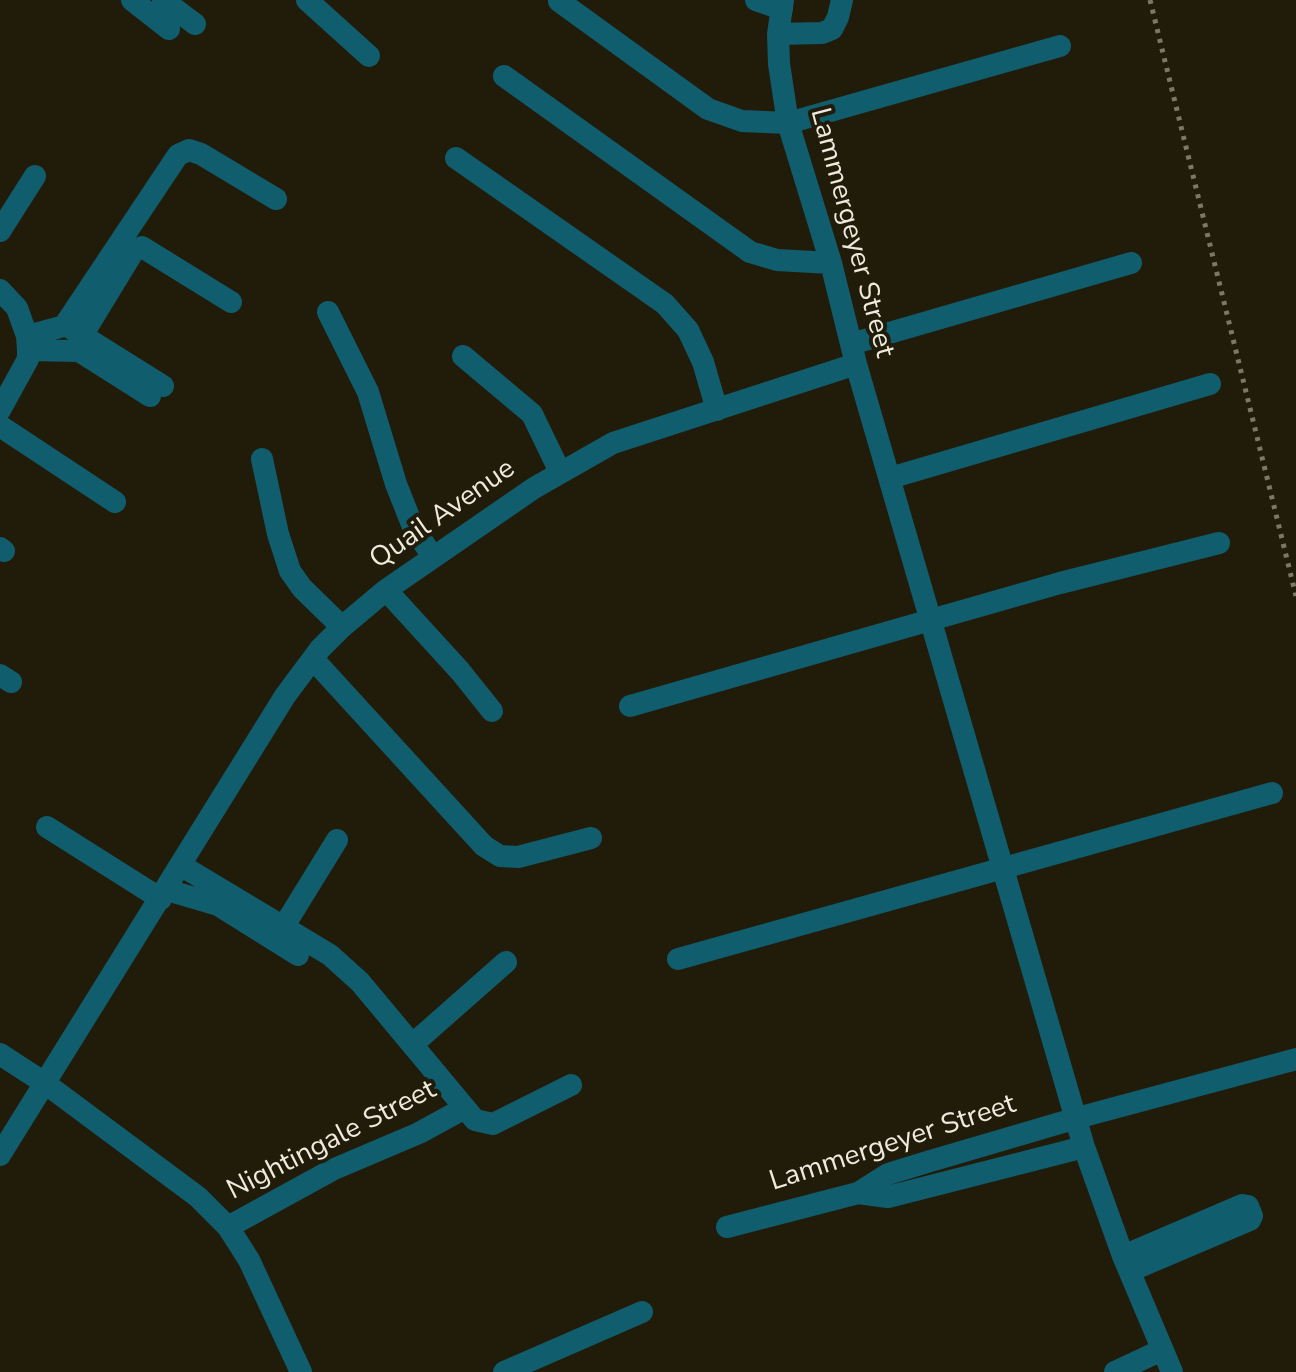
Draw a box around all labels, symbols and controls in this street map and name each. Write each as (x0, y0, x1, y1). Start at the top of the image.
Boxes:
street label: Lammergeyer Street (802, 105, 900, 361)
street label: Quail Avenue (364, 453, 522, 577)
street label: Nightingale Street (222, 1074, 442, 1208)
street label: Lammergeyer Street (766, 1088, 1020, 1200)

